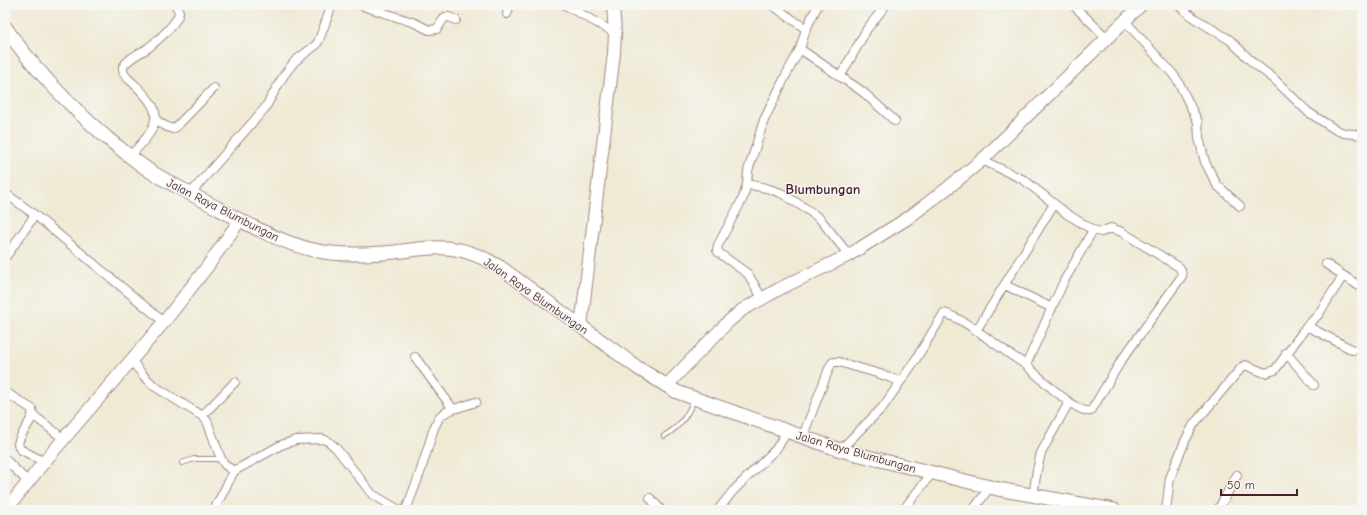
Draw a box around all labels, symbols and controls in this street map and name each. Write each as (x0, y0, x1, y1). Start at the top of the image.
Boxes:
street label: Jalan Raya Blumbungan (164, 176, 282, 244)
district label: Blumbungan (786, 181, 860, 198)
street label: Jalan Raya Blumbungan (481, 255, 591, 337)
street label: Jalan Raya Blumbungan (794, 428, 918, 476)
scale bar (1221, 471, 1297, 497)
text: 50 m (1227, 478, 1255, 492)

